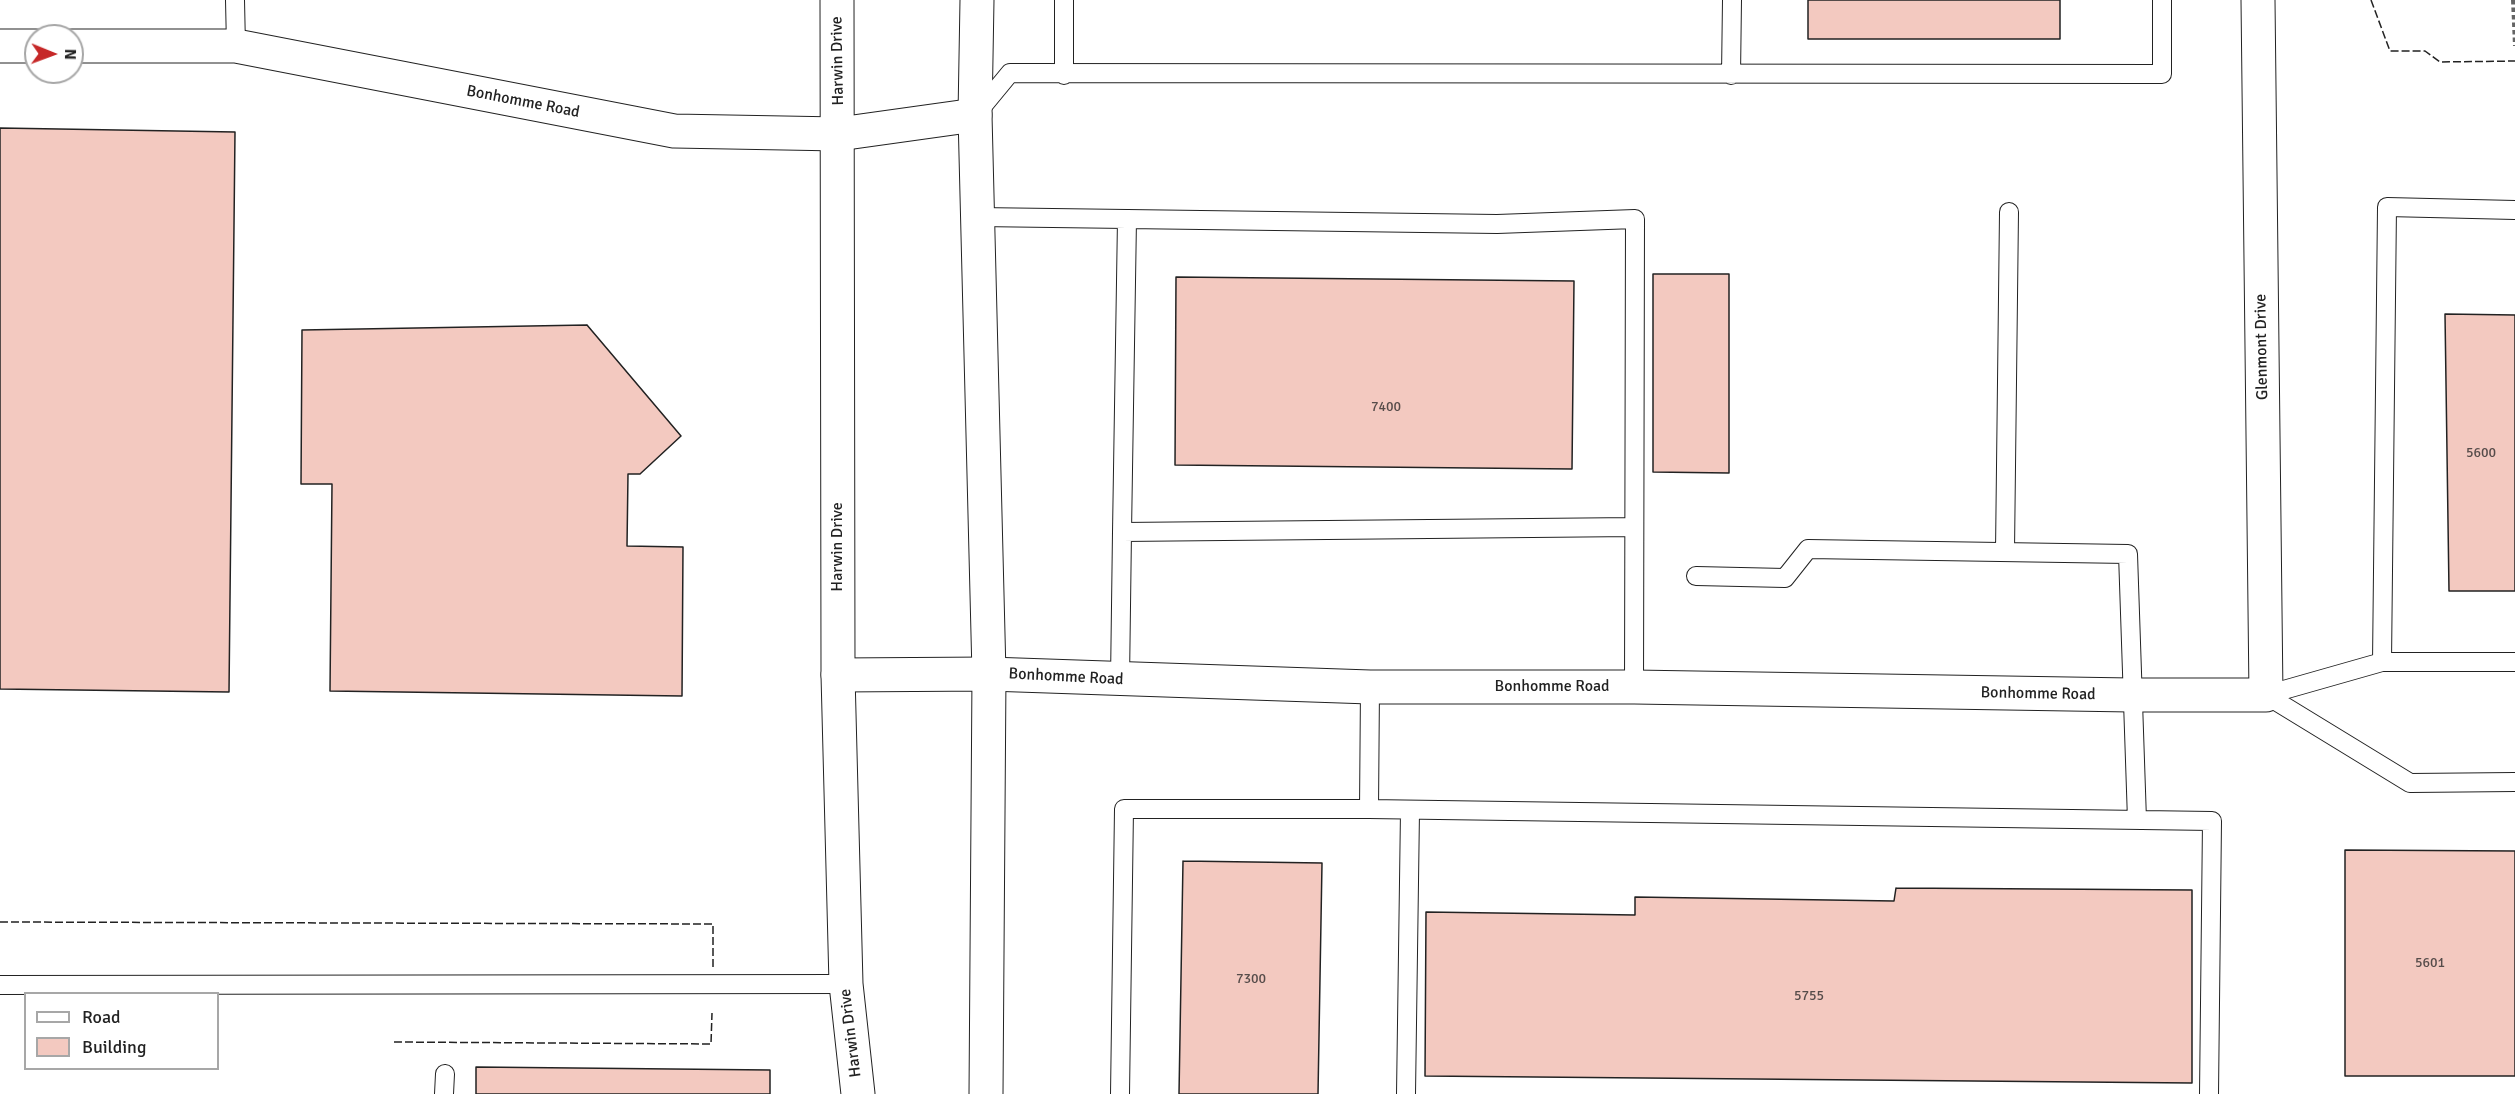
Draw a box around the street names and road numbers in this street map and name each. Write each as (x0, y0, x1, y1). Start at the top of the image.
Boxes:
street label: Harwin Drive (828, 16, 848, 106)
street label: Bonhomme Road (465, 82, 581, 122)
street label: Glenmont Drive (2251, 294, 2273, 400)
street label: Harwin Drive (828, 502, 848, 592)
street label: Bonhomme Road (1008, 664, 1124, 690)
street label: Bonhomme Road (1494, 677, 1610, 697)
street label: Bonhomme Road (1980, 683, 2096, 705)
street label: Harwin Drive (836, 988, 866, 1078)

